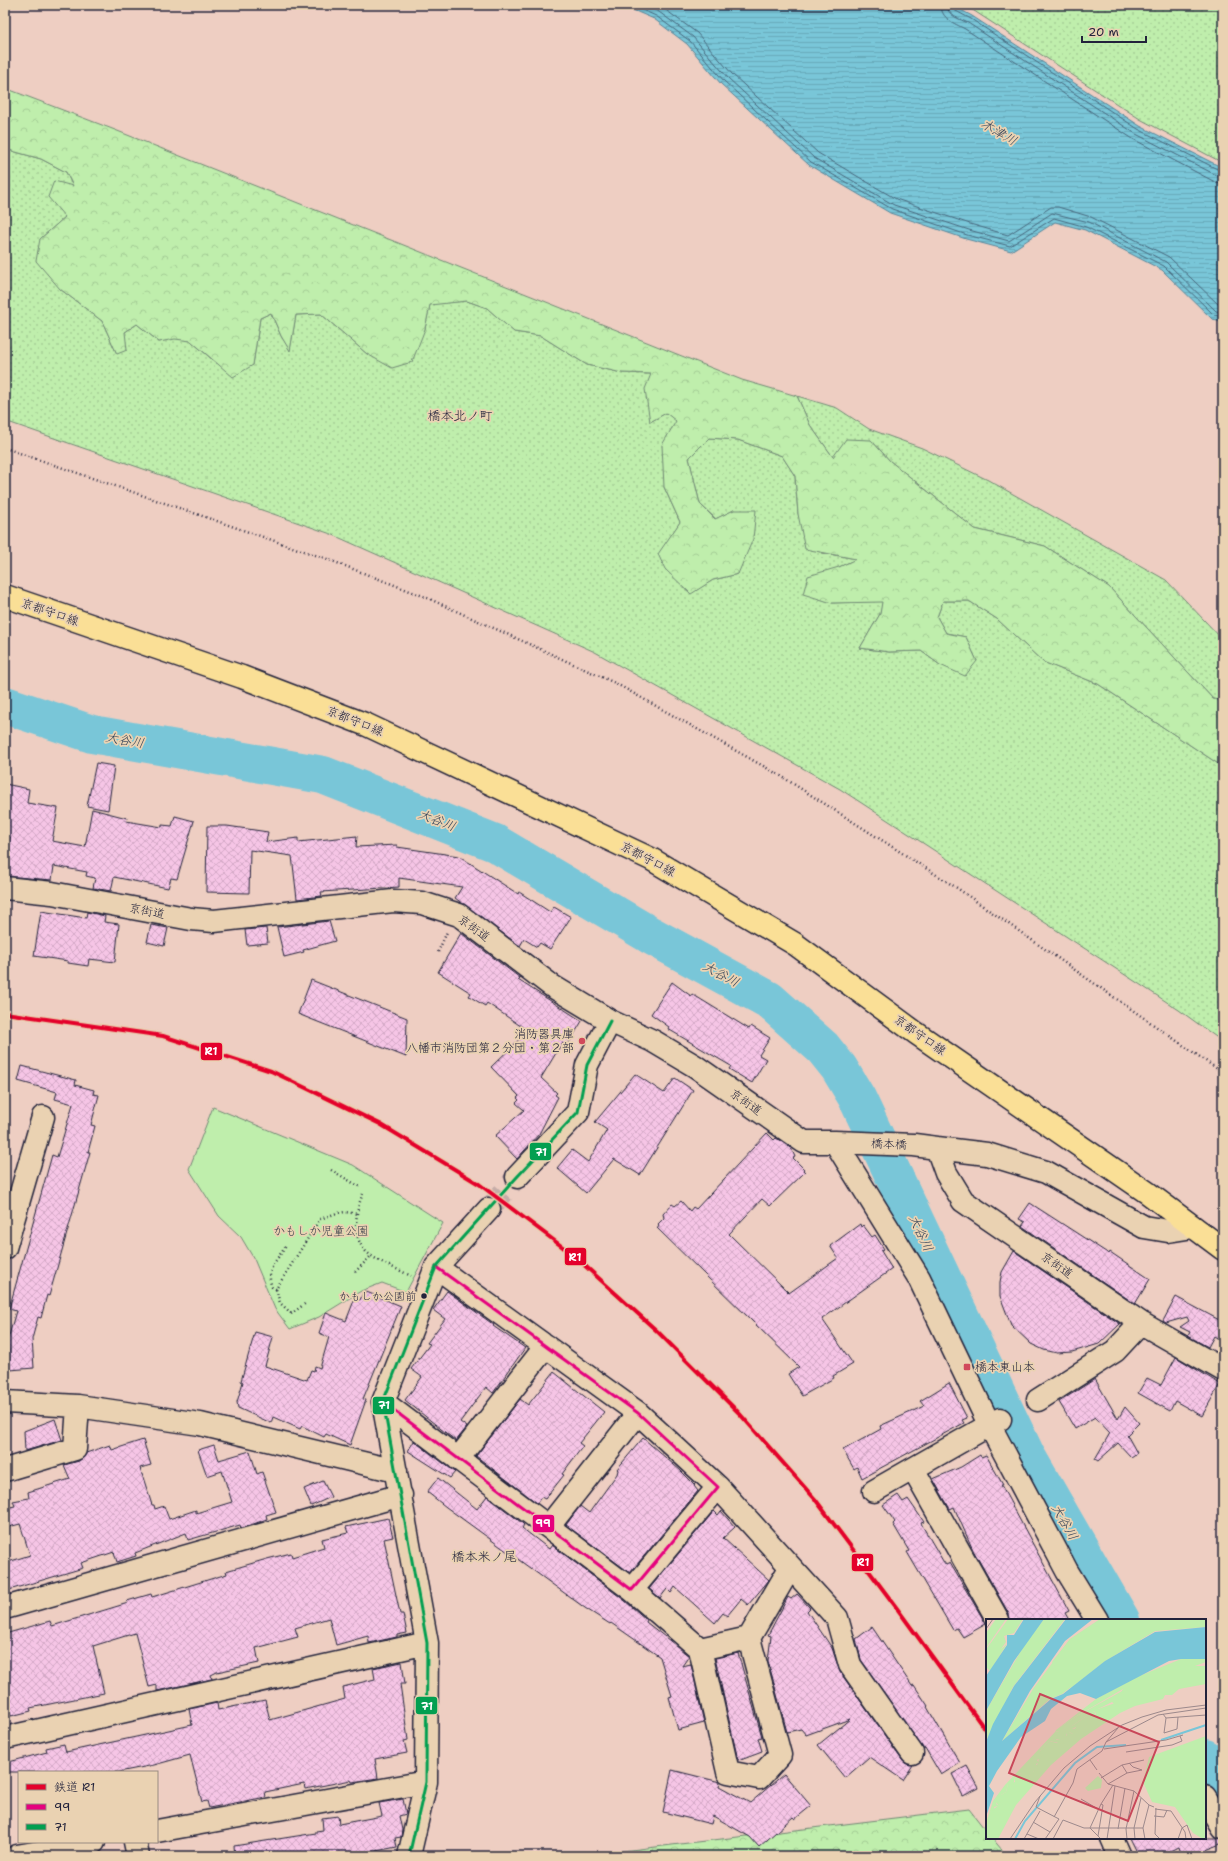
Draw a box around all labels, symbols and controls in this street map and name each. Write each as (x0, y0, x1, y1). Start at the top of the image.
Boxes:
scale bar (1082, 18, 1146, 44)
text: 20 m (1088, 24, 1119, 40)
water label: 木津川 (978, 115, 1020, 149)
district label: 橋本北ノ町 (427, 407, 493, 424)
street label: 京都守口線 (19, 595, 81, 629)
street label: 京都守口線 (324, 702, 386, 740)
water label: 大谷川 (104, 728, 146, 752)
water label: 大谷川 (416, 805, 458, 835)
street label: 京都守口線 (618, 838, 678, 880)
street label: 京街道 (128, 900, 166, 922)
street label: 京街道 (455, 911, 493, 945)
water label: 大谷川 (700, 957, 742, 991)
street label: 京都守口線 (891, 1011, 949, 1059)
place label: 消防器具庫 八幡市消防団第２分団・第２部 (406, 1026, 574, 1056)
marker: 消防器具庫 八幡市消防団第２分団・第２部 (577, 1036, 587, 1046)
line badge: R1 (200, 1042, 223, 1061)
text: R1 (205, 1044, 217, 1059)
street label: 京街道 (727, 1085, 765, 1119)
street label: 橋本橋 (871, 1135, 907, 1153)
line badge: 71 (529, 1142, 552, 1161)
text: 71 (535, 1145, 547, 1160)
water label: 大谷川 (905, 1212, 937, 1254)
park label: かもしか児童公園 (273, 1223, 369, 1239)
line badge: R1 (564, 1247, 587, 1266)
street label: 京街道 (1038, 1248, 1076, 1282)
text: R1 (569, 1250, 581, 1265)
place label: かもしか公園前 (339, 1289, 416, 1304)
marker: かもしか公園前 (419, 1291, 429, 1301)
place label: 橋本東山本 (975, 1359, 1035, 1375)
marker: 橋本東山本 (962, 1362, 972, 1372)
line badge: 71 (372, 1396, 395, 1415)
text: 71 (378, 1398, 390, 1413)
water label: 大谷川 (1048, 1501, 1082, 1543)
line badge: 99 (532, 1514, 555, 1533)
text: 99 (535, 1516, 551, 1531)
district label: 橋本米ノ尾 (451, 1548, 517, 1565)
line badge: R1 (851, 1553, 874, 1572)
text: R1 (857, 1555, 869, 1570)
inset map (986, 1619, 1206, 1839)
line badge: 71 (415, 1696, 438, 1715)
text: 71 (421, 1699, 433, 1714)
legend (18, 1771, 158, 1843)
text: 鉄道 R1 (54, 1779, 95, 1795)
text: 99 (54, 1799, 70, 1815)
text: 71 (54, 1819, 67, 1835)

